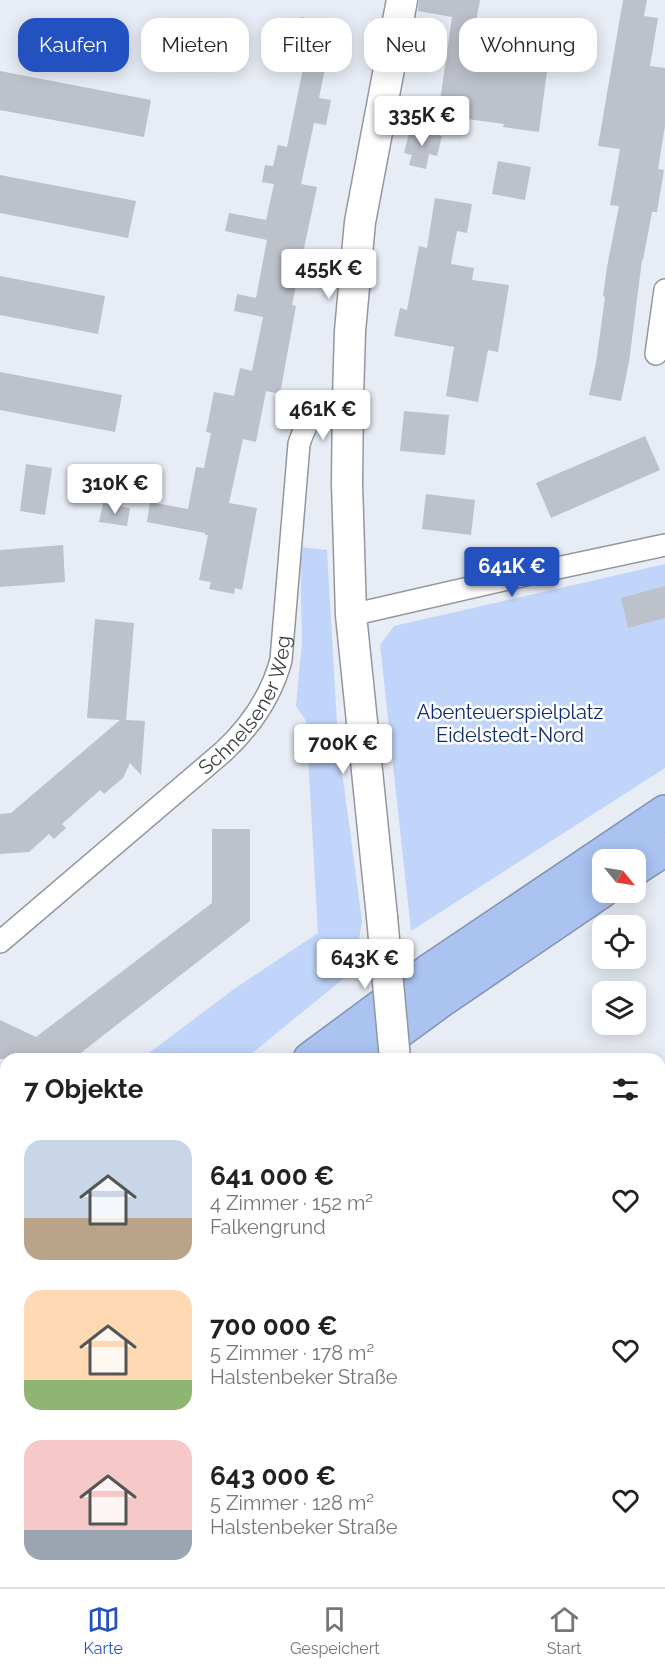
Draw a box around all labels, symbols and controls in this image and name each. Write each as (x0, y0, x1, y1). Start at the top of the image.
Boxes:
chip: Kaufen (18, 18, 129, 72)
chip: Mieten (141, 18, 249, 72)
chip: Filter (261, 18, 352, 72)
chip: Neu (364, 18, 447, 72)
chip: Wohnung (459, 18, 597, 72)
pin: 335K € (373, 96, 471, 147)
text: 335K € (388, 103, 456, 127)
pin: 455K € (280, 249, 378, 300)
text: 455K € (295, 256, 363, 280)
pin: 461K € (274, 390, 372, 441)
text: 461K € (289, 397, 357, 421)
pin: 310K € (66, 464, 164, 515)
text: 310K € (81, 471, 149, 495)
pin: 641K € (463, 547, 561, 598)
text: 641K € (478, 554, 546, 578)
street label: Schnelsener Weg (193, 635, 295, 780)
park label: Abenteuerspielplatz Eidelstedt-Nord (417, 700, 604, 747)
pin: 700K € (294, 724, 392, 775)
text: 700K € (308, 731, 378, 755)
north arrow (592, 849, 646, 903)
map controls (592, 849, 646, 1035)
button: locate (592, 915, 646, 969)
pin: 643K € (316, 939, 414, 990)
text: 643K € (331, 946, 399, 970)
button: layers (592, 981, 646, 1035)
icon: filters (609, 1073, 642, 1106)
text: 7 Objekte (24, 1074, 143, 1104)
text: 641 000 € (210, 1161, 335, 1191)
icon: home (72, 1164, 144, 1236)
icon: heart (609, 1184, 642, 1217)
text: 4 Zimmer · 152 m² (210, 1191, 373, 1215)
text: Falkengrund (210, 1215, 326, 1239)
text: 700 000 € (210, 1311, 338, 1341)
icon: home (72, 1314, 144, 1386)
icon: heart (609, 1334, 642, 1367)
text: 5 Zimmer · 178 m² (210, 1341, 374, 1365)
text: Halstenbeker Straße (210, 1365, 397, 1389)
text: 643 000 € (210, 1461, 336, 1491)
icon: home (72, 1464, 144, 1536)
icon: heart (609, 1484, 642, 1517)
text: 5 Zimmer · 128 m² (210, 1491, 374, 1515)
text: Halstenbeker Straße (210, 1515, 397, 1539)
tab: Karte (84, 1603, 123, 1658)
tab: Gespeichert (290, 1603, 380, 1658)
tab: Start (547, 1603, 581, 1658)

